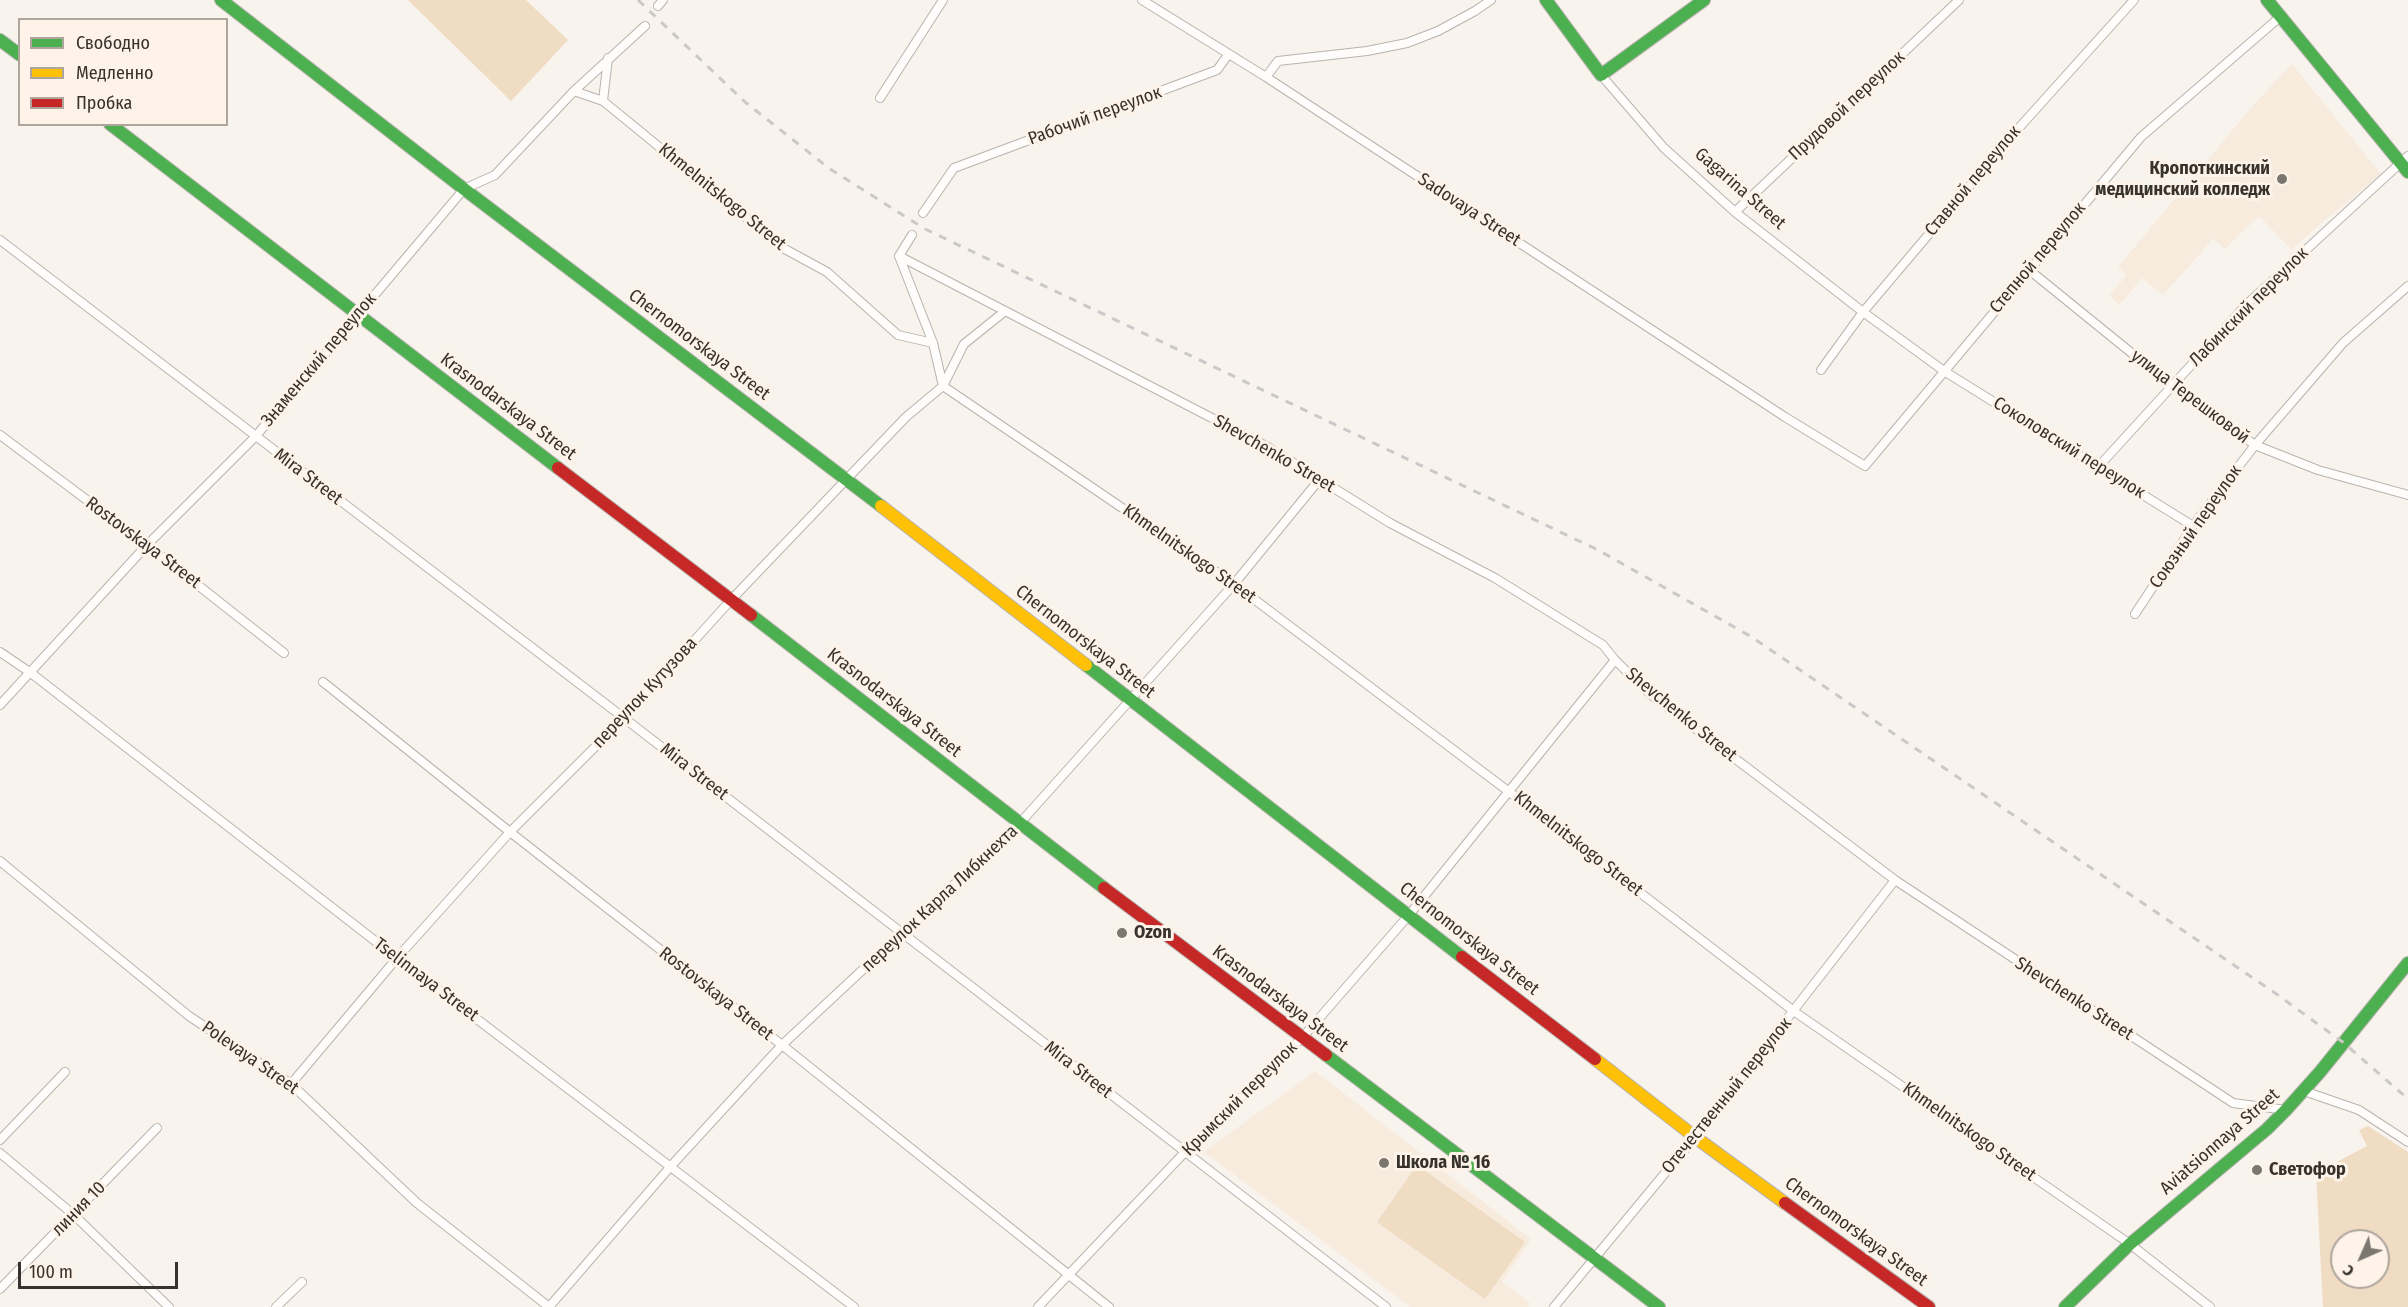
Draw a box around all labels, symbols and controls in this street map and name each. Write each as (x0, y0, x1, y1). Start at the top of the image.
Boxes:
legend (18, 18, 228, 126)
text: Свободно (76, 32, 150, 54)
street label: Прудовой переулок (1784, 47, 1910, 165)
text: Медленно (76, 62, 154, 84)
street label: Рабочий переулок (1025, 82, 1165, 150)
text: Пробка (76, 92, 132, 114)
street label: Ставной переулок (1921, 121, 2025, 241)
street label: Khmelnitskogo Street (654, 139, 790, 255)
street label: Gagarina Street (1690, 144, 1790, 234)
place label: Кропоткинский медицинский колледж (2095, 158, 2270, 201)
street label: Sadovaya Street (1414, 169, 1524, 251)
marker: Кропоткинский медицинский колледж (2275, 172, 2289, 186)
street label: Степной переулок (1985, 198, 2091, 318)
street label: Лабинский переулок (2185, 243, 2313, 371)
street label: Chernomorskaya Street (624, 285, 774, 405)
street label: Знаменский переулок (257, 289, 381, 431)
street label: улица Терешковой (2126, 345, 2254, 449)
street label: Krasnodarskaya Street (436, 349, 580, 465)
street label: Соколовский переулок (1989, 392, 2149, 504)
street label: Shevchenko Street (1209, 410, 1339, 498)
street label: Mira Street (269, 444, 347, 510)
street label: Союзный переулок (2145, 461, 2247, 593)
street label: Rostovskaya Street (81, 493, 205, 593)
street label: Khmelnitskogo Street (1118, 500, 1260, 608)
street label: Chernomorskaya Street (1011, 581, 1159, 703)
street label: переулок Кутузова (588, 633, 702, 753)
street label: Krasnodarskaya Street (823, 644, 965, 762)
street label: Shevchenko Street (1621, 664, 1741, 766)
street label: Mira Street (656, 739, 732, 805)
street label: Khmelnitskogo Street (1509, 787, 1647, 901)
street label: переулок Карла Либкнехта (857, 821, 1023, 977)
street label: Chernomorskaya Street (1395, 878, 1543, 1000)
place label: Ozon (1134, 922, 1172, 944)
marker: Ozon (1115, 926, 1129, 940)
street label: Tselinnaya Street (369, 933, 483, 1027)
street label: Krasnodarskaya Street (1208, 941, 1352, 1057)
street label: Rostovskaya Street (655, 943, 777, 1045)
street label: Shevchenko Street (2011, 953, 2137, 1045)
street label: Отечественный переулок (1657, 1014, 1797, 1178)
street label: Polevaya Street (197, 1017, 303, 1099)
street label: Mira Street (1040, 1037, 1116, 1103)
street label: Крымский переулок (1178, 1037, 1302, 1161)
street label: Khmelnitskogo Street (1898, 1078, 2040, 1186)
street label: Aviatsionnaya Street (2156, 1084, 2284, 1200)
place label: Школа № 16 (1396, 1152, 1490, 1174)
marker: Школа № 16 (1377, 1156, 1391, 1170)
place label: Светофор (2269, 1159, 2346, 1181)
marker: Светофор (2250, 1163, 2264, 1177)
street label: Chernomorskaya Street (1780, 1173, 1932, 1291)
street label: линия 10 (48, 1177, 110, 1241)
north arrow (2330, 1229, 2390, 1289)
scale bar (21, 1250, 182, 1288)
text: 100 m (29, 1261, 73, 1283)
text: С (2339, 1261, 2358, 1280)

